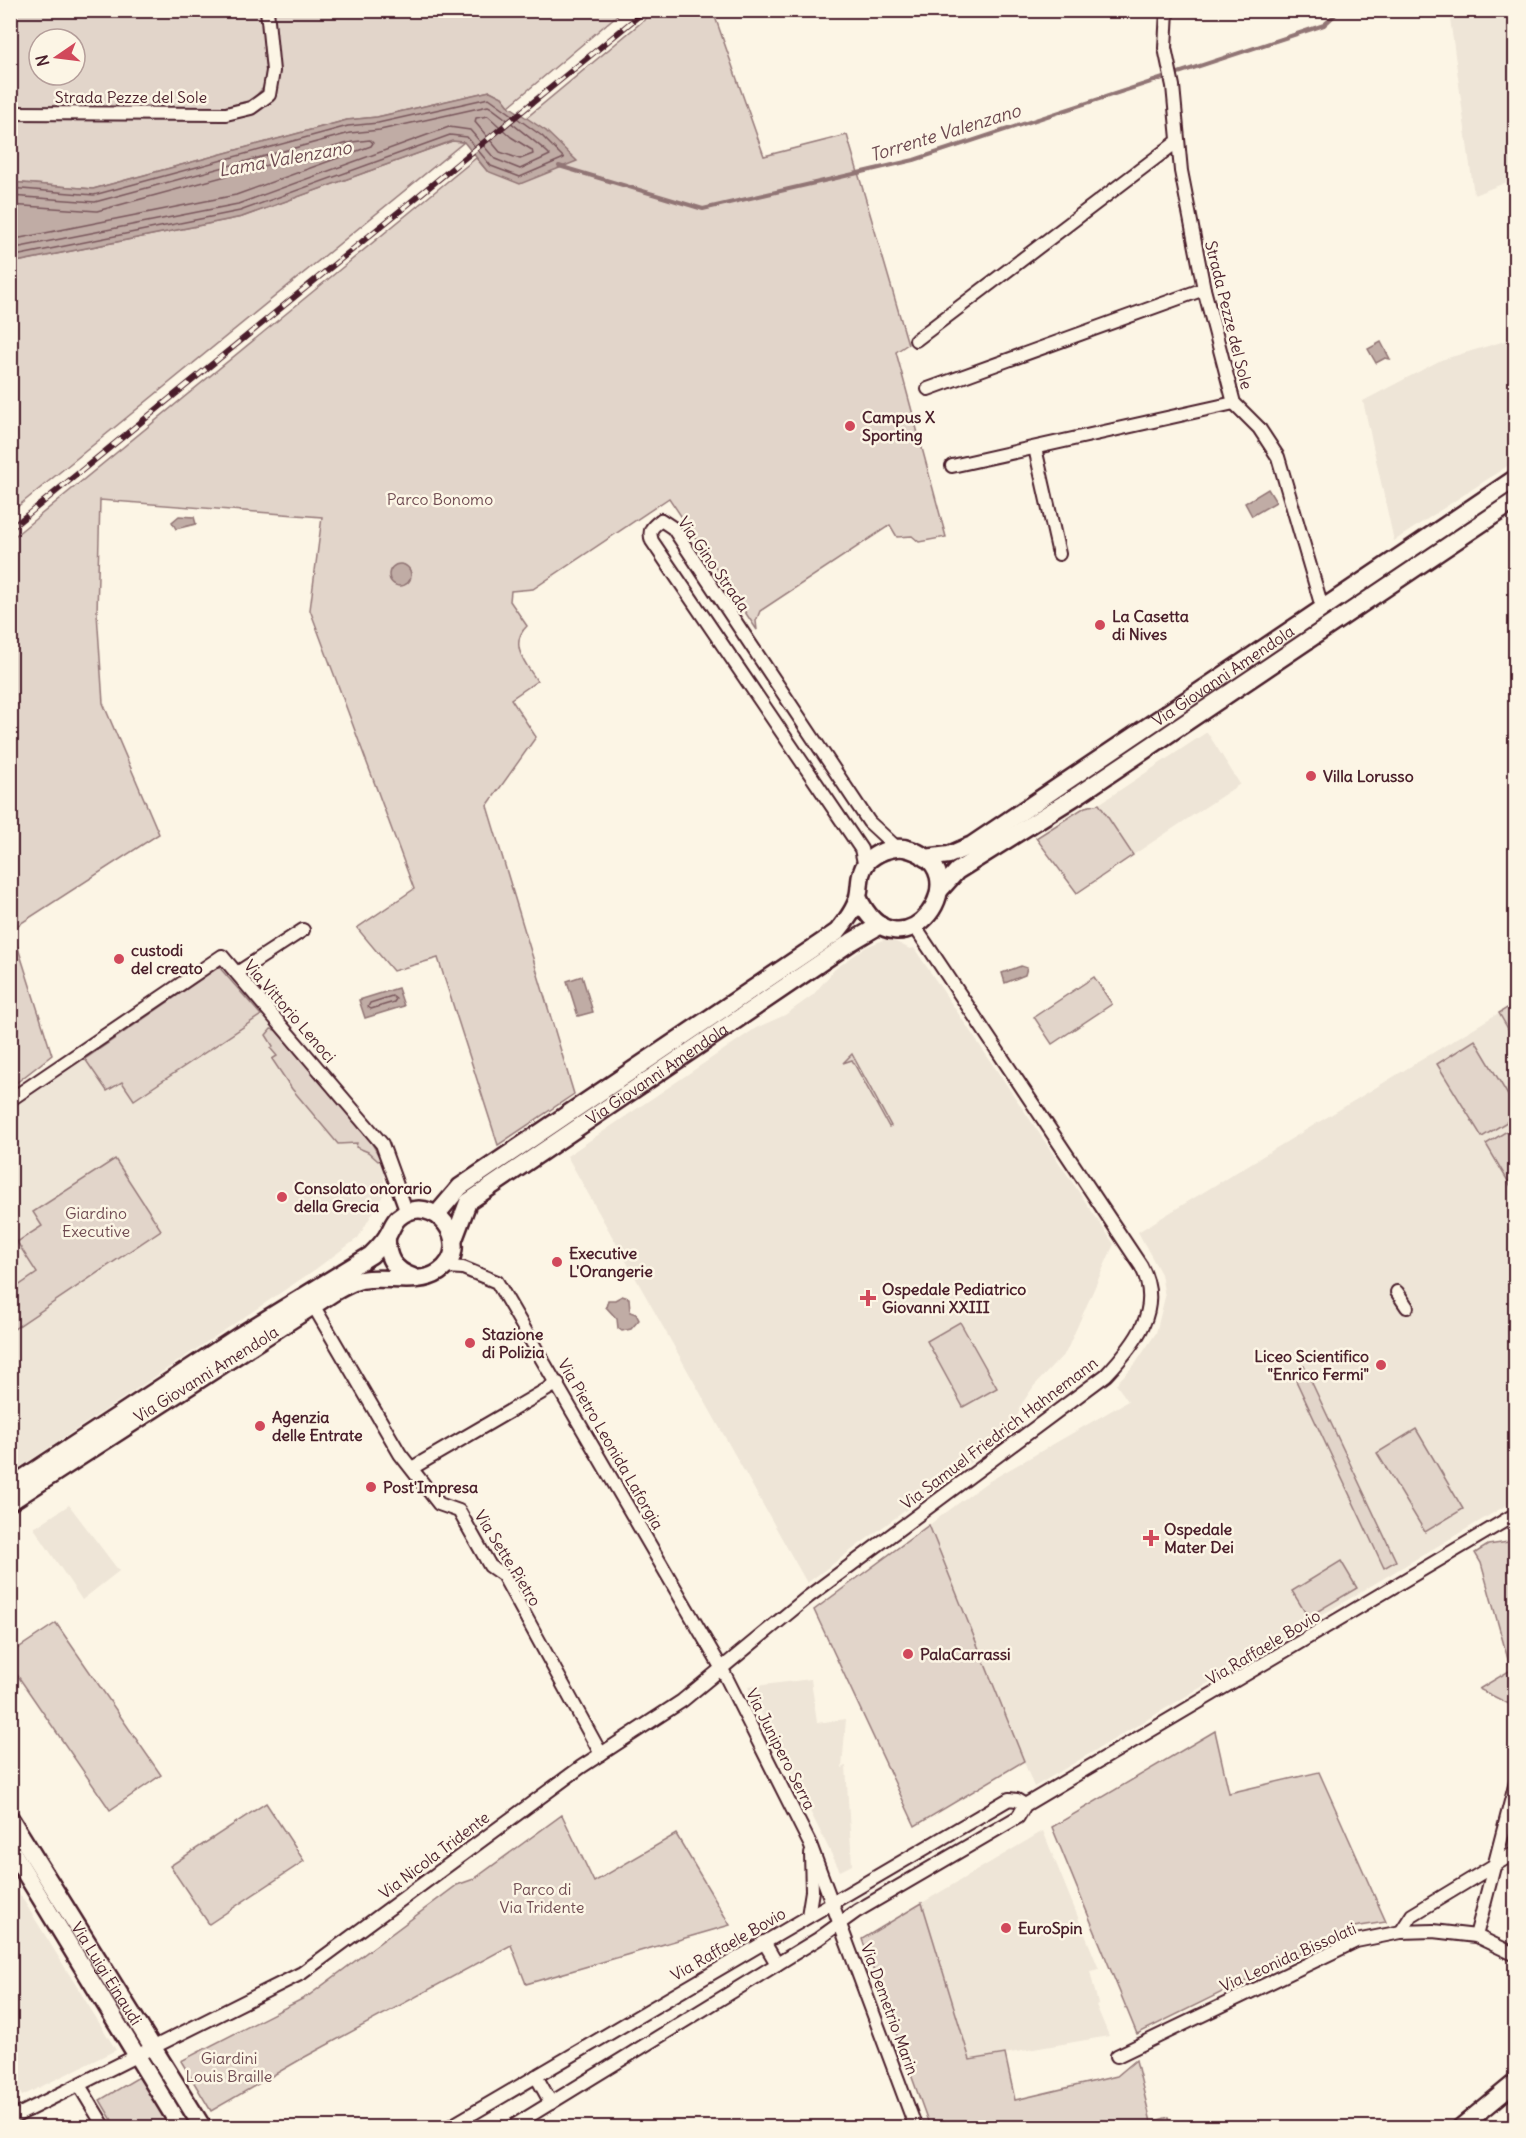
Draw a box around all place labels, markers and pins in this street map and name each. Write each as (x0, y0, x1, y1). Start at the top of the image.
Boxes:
place label: Campus X Sporting (862, 407, 936, 446)
marker: Campus X Sporting (843, 419, 857, 433)
place label: La Casetta di Nives (1112, 606, 1189, 644)
marker: La Casetta di Nives (1093, 618, 1107, 632)
place label: Villa Lorusso (1323, 766, 1414, 786)
marker: Villa Lorusso (1304, 769, 1318, 783)
place label: custodi del creato (131, 940, 203, 978)
marker: custodi del creato (112, 952, 126, 966)
place label: Consolato onorario della Grecia (294, 1178, 432, 1216)
marker: Consolato onorario della Grecia (275, 1190, 289, 1204)
place label: Executive L'Orangerie (569, 1243, 653, 1282)
marker: Executive L'Orangerie (550, 1255, 564, 1269)
place label: Ospedale Pediatrico Giovanni XXIII (882, 1279, 1026, 1317)
marker: Ospedale Pediatrico Giovanni XXIII (859, 1289, 877, 1307)
place label: Stazione di Polizia (482, 1324, 545, 1362)
marker: Stazione di Polizia (463, 1336, 477, 1350)
place label: Liceo Scientifico "Enrico Fermi" (1254, 1346, 1369, 1384)
marker: Liceo Scientifico "Enrico Fermi" (1374, 1358, 1388, 1372)
place label: Agenzia delle Entrate (272, 1407, 363, 1445)
marker: Agenzia delle Entrate (253, 1419, 267, 1433)
place label: Post'Impresa (383, 1477, 478, 1498)
marker: Post'Impresa (364, 1480, 378, 1494)
place label: Ospedale Mater Dei (1164, 1519, 1234, 1557)
marker: Ospedale Mater Dei (1142, 1529, 1160, 1547)
place label: PalaCarrassi (920, 1644, 1011, 1664)
marker: PalaCarrassi (901, 1647, 915, 1661)
place label: EuroSpin (1018, 1918, 1083, 1939)
marker: EuroSpin (999, 1921, 1013, 1935)

